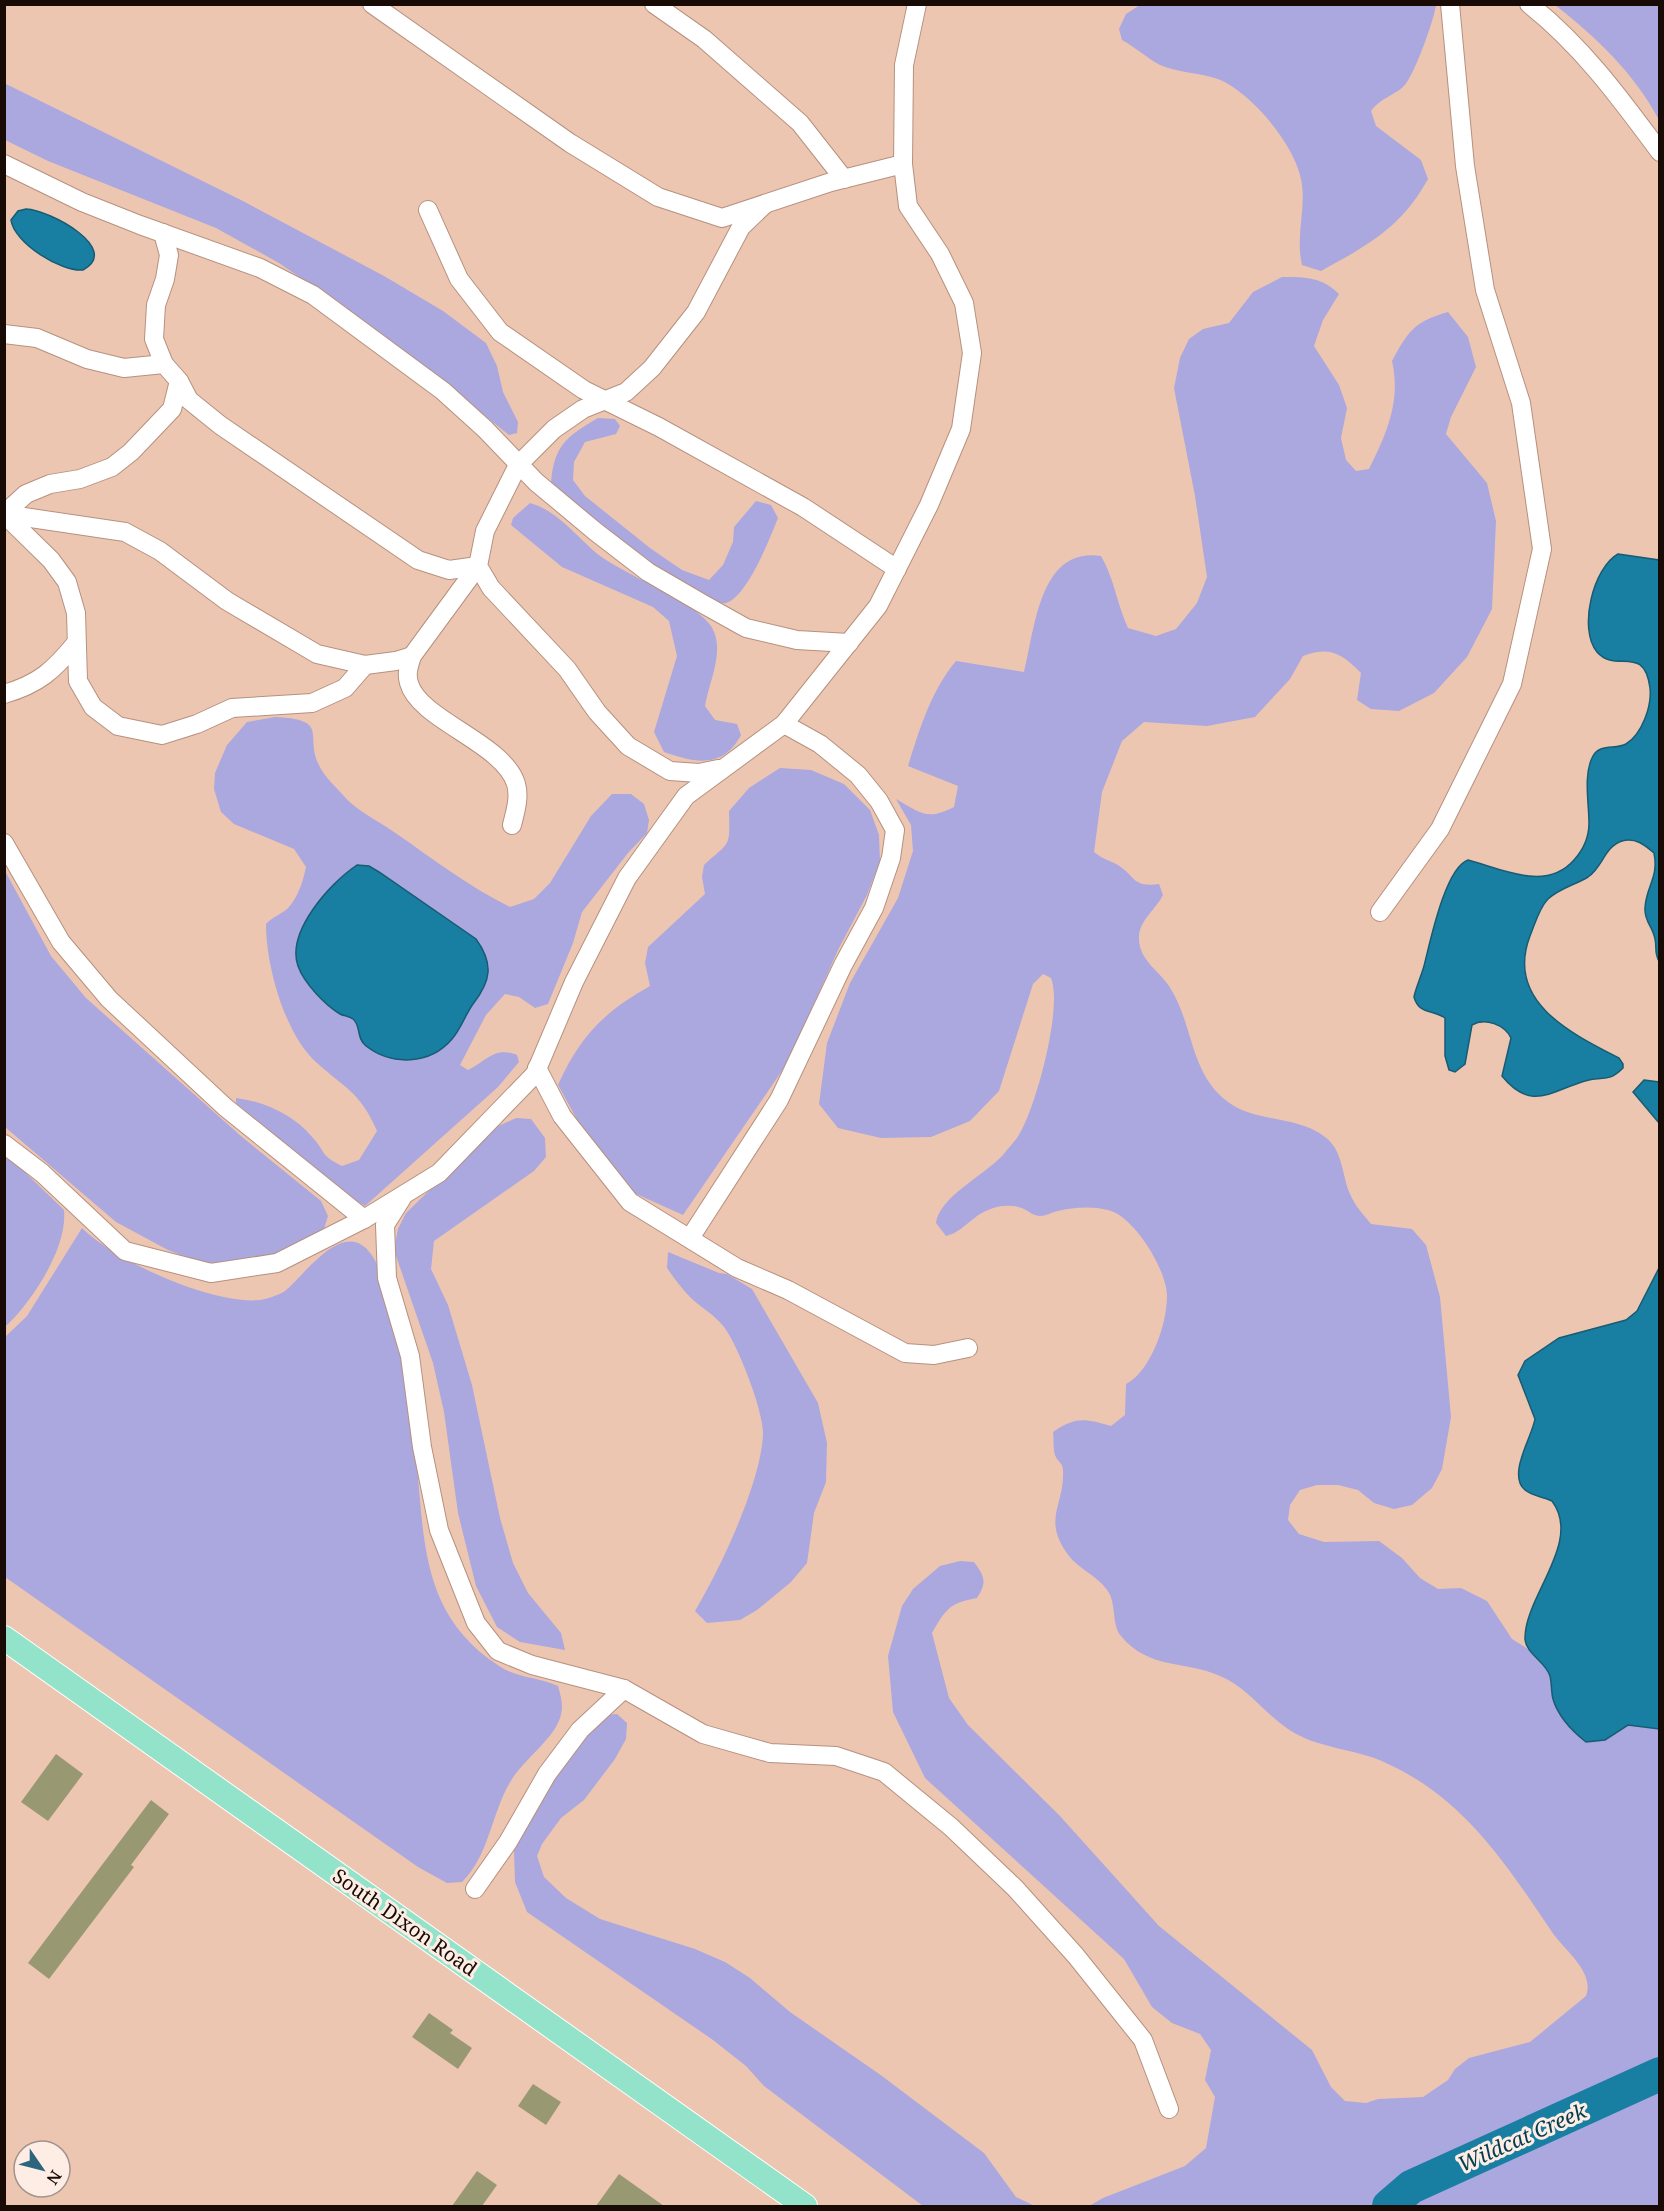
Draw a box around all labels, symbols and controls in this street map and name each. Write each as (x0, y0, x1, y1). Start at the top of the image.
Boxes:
street label: South Dixon Road (327, 1862, 483, 1982)
water label: Wildcat Creek (1453, 2096, 1592, 2178)
north arrow (12, 2139, 72, 2199)
text: N (41, 2166, 67, 2189)

